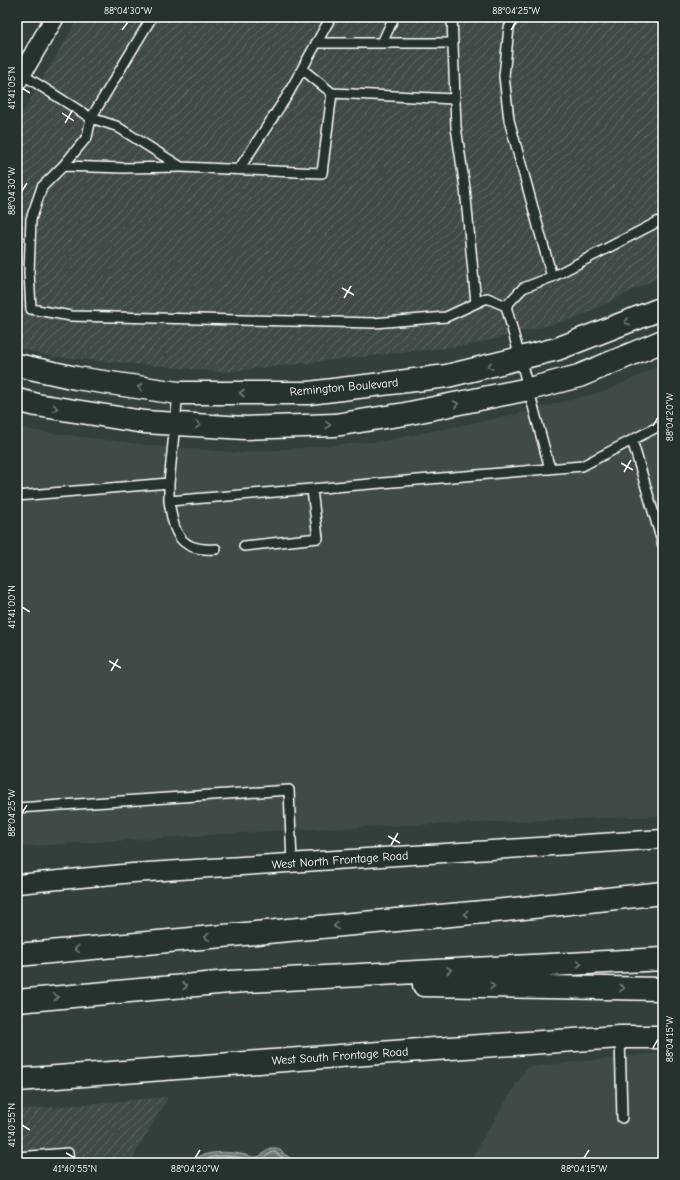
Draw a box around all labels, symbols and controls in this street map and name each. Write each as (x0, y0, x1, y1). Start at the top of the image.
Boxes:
text: 88°04'30"W (104, 5, 152, 17)
text: 88°04'25"W (492, 5, 540, 17)
text: 41°41'05"N (6, 67, 18, 109)
text: 88°04'30"W (6, 167, 18, 215)
one-way arrow (623, 318, 630, 326)
one-way arrow (486, 361, 493, 369)
street label: Remington Boulevard (289, 375, 399, 399)
one-way arrow (137, 383, 143, 392)
one-way arrow (239, 389, 245, 397)
text: 88°04'20"W (664, 392, 676, 441)
one-way arrow (453, 400, 459, 408)
one-way arrow (52, 403, 58, 412)
one-way arrow (195, 421, 201, 430)
one-way arrow (325, 421, 331, 429)
text: 41°41'00"N (6, 585, 18, 629)
text: 88°04'25"W (6, 789, 18, 837)
street label: West North Frontage Road (271, 848, 409, 872)
one-way arrow (463, 909, 469, 918)
one-way arrow (333, 921, 339, 930)
one-way arrow (204, 933, 210, 942)
one-way arrow (74, 944, 80, 953)
one-way arrow (576, 959, 582, 968)
one-way arrow (446, 966, 452, 975)
one-way arrow (182, 981, 188, 990)
one-way arrow (489, 982, 495, 990)
one-way arrow (619, 984, 625, 992)
one-way arrow (53, 993, 59, 1002)
text: 88°04'15"W (664, 1015, 676, 1062)
street label: West South Frontage Road (271, 1044, 409, 1068)
text: 41°40'55"N (6, 1103, 18, 1147)
text: 41°40'55"N (53, 1163, 97, 1175)
text: 88°04'20"W (171, 1163, 220, 1175)
text: 88°04'15"W (561, 1163, 608, 1175)

